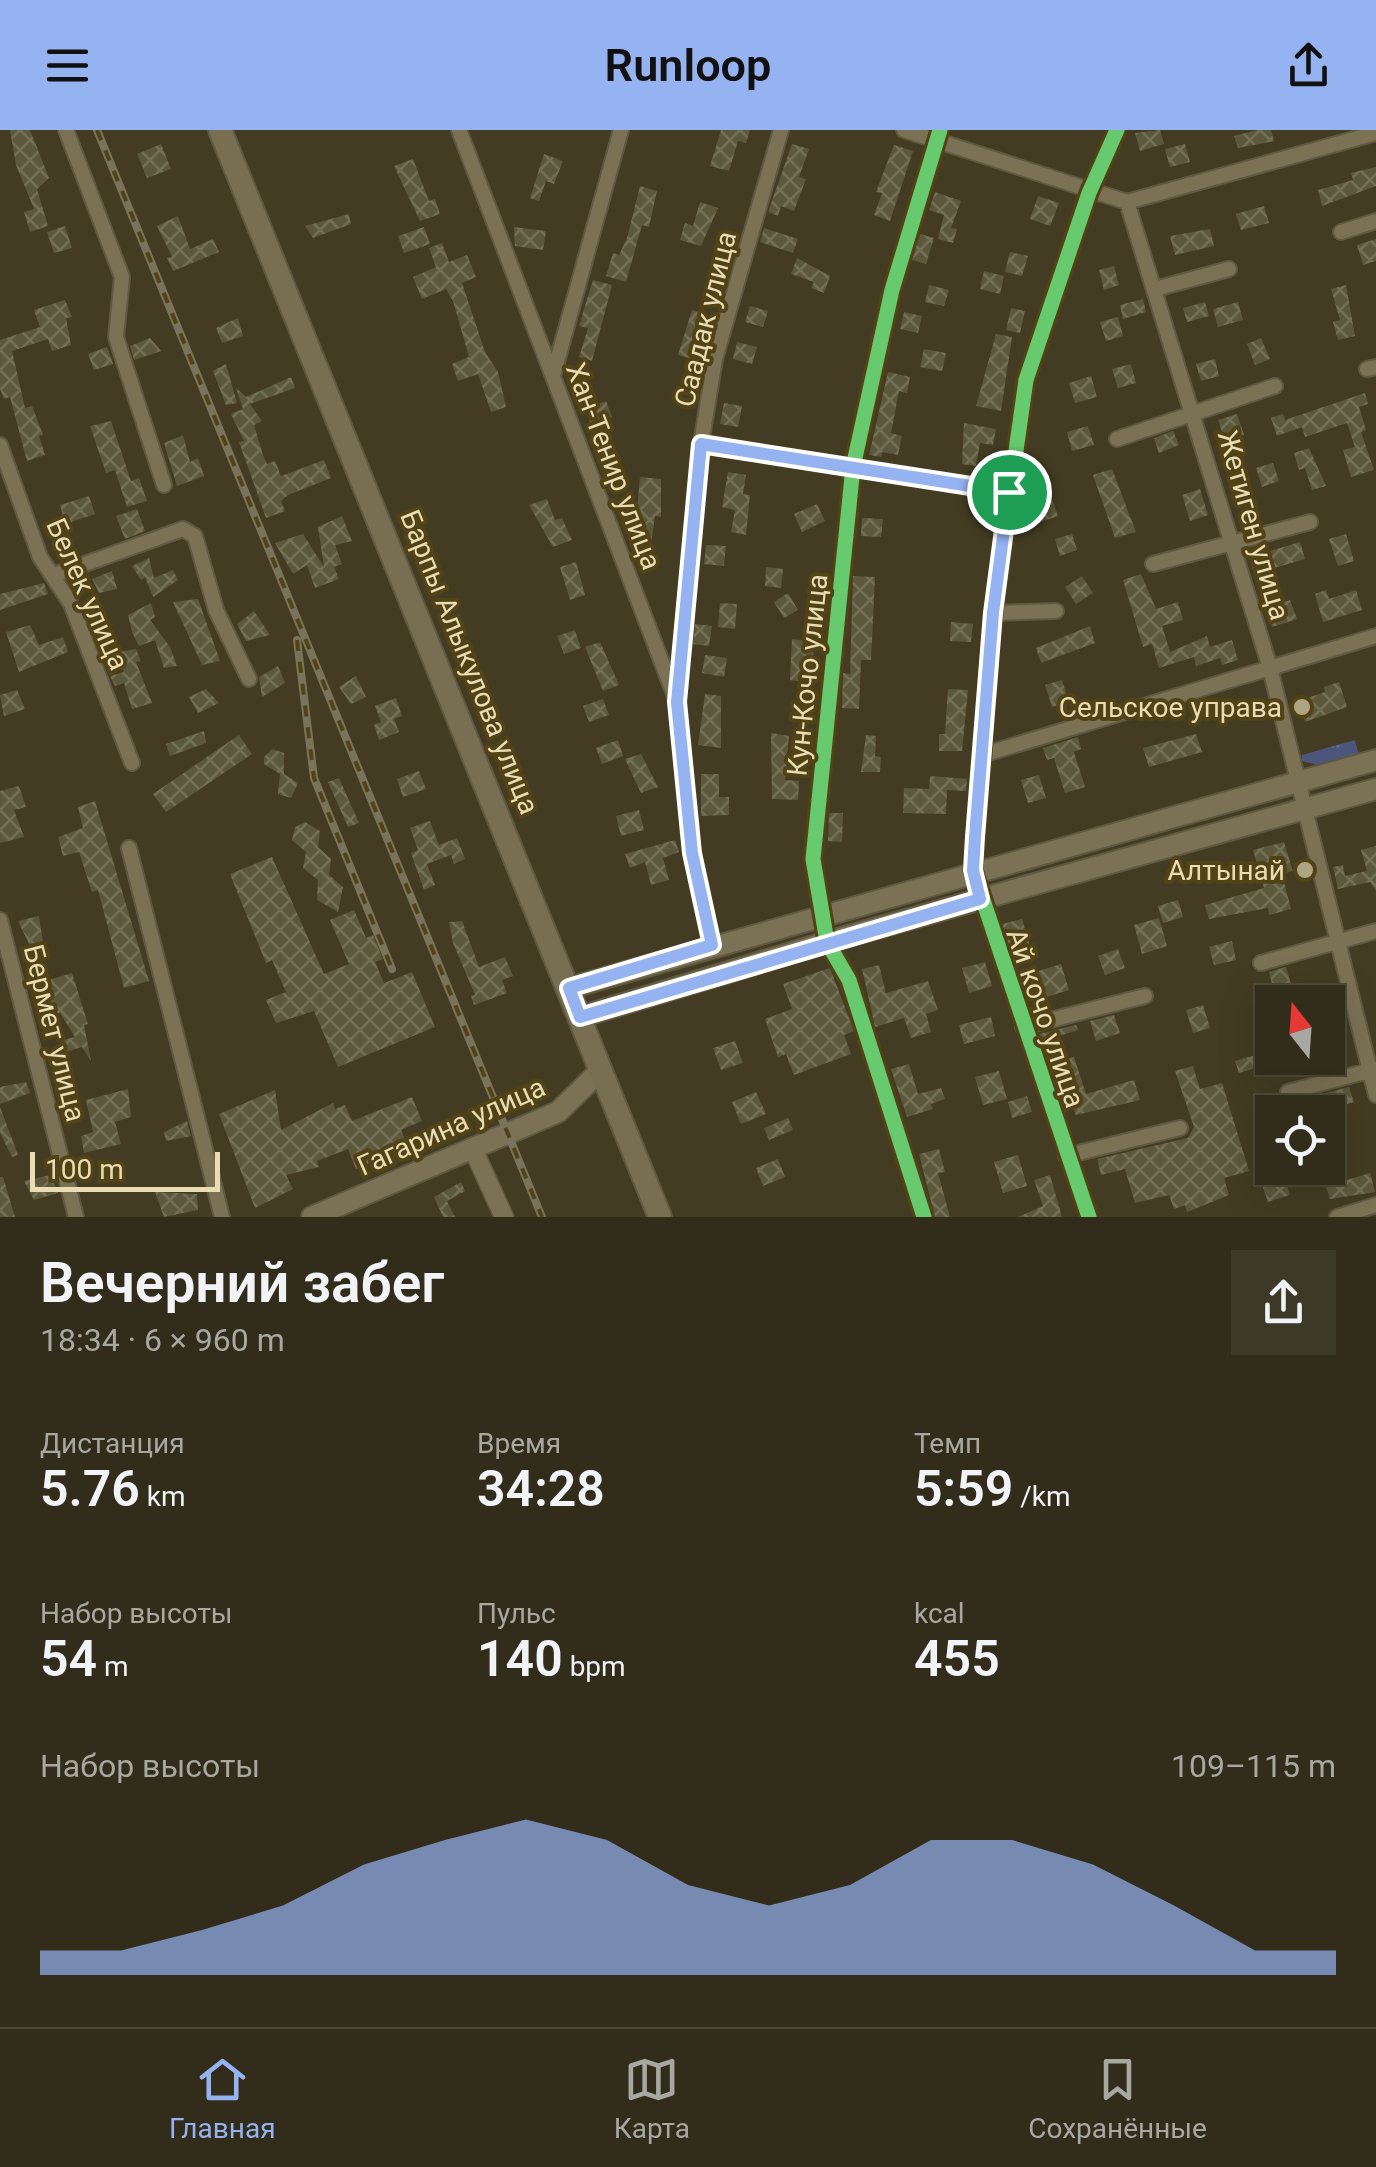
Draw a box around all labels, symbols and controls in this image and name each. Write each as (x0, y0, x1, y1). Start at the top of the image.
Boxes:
icon: menu (40, 38, 95, 93)
icon: share (1281, 38, 1336, 93)
text: Runloop (605, 39, 771, 92)
street label: Саадак улица (668, 228, 743, 410)
street label: Хан-Тенир улица (559, 358, 668, 574)
street label: Жетиген улица (1211, 427, 1296, 624)
pin (967, 450, 1052, 535)
icon: arrive (982, 465, 1037, 520)
street label: Барпы Алыкулова улица (393, 505, 546, 819)
street label: Белек улица (39, 513, 136, 675)
street label: Кун-Кочо улица (780, 572, 835, 778)
place label: Сельское управа (1059, 691, 1282, 724)
marker: Сельское управа (1291, 696, 1313, 718)
place label: Алтынай (1168, 854, 1285, 887)
marker: Алтынай (1294, 859, 1316, 881)
street label: Ай кочо улица (999, 924, 1092, 1112)
street label: Бермет улица (17, 941, 92, 1125)
north arrow (1255, 985, 1345, 1075)
map controls (1255, 985, 1345, 1185)
street label: Гагарина улица (352, 1070, 550, 1183)
button: locate (1255, 1095, 1345, 1185)
scale bar (30, 1147, 220, 1192)
text: 100 m (45, 1153, 124, 1186)
button: share (1231, 1250, 1336, 1355)
text: Вечерний забег (40, 1251, 444, 1315)
text: 18:34 · 6 × 960 m (40, 1321, 285, 1359)
text: Дистанция (40, 1427, 185, 1460)
text: Время (477, 1427, 561, 1460)
text: Темп (914, 1427, 981, 1460)
text: 5.76 (40, 1460, 140, 1518)
text: 34:28 (477, 1460, 605, 1518)
text: 5:59 (914, 1460, 1013, 1518)
text: km (140, 1480, 186, 1513)
text: /km (1013, 1480, 1071, 1513)
text: Набор высоты (40, 1597, 233, 1630)
text: Пульс (477, 1597, 556, 1630)
text: kcal (914, 1597, 965, 1630)
text: 54 (40, 1630, 97, 1688)
text: 140 (477, 1630, 563, 1688)
text: 455 (914, 1630, 1000, 1688)
text: m (97, 1650, 129, 1683)
text: bpm (563, 1650, 626, 1683)
text: Набор высоты (40, 1747, 260, 1785)
text: 109–115 m (1171, 1747, 1336, 1785)
tab: Главная (169, 2052, 276, 2145)
tab: Карта (614, 2052, 690, 2145)
tab: Сохранённые (1028, 2052, 1207, 2145)

